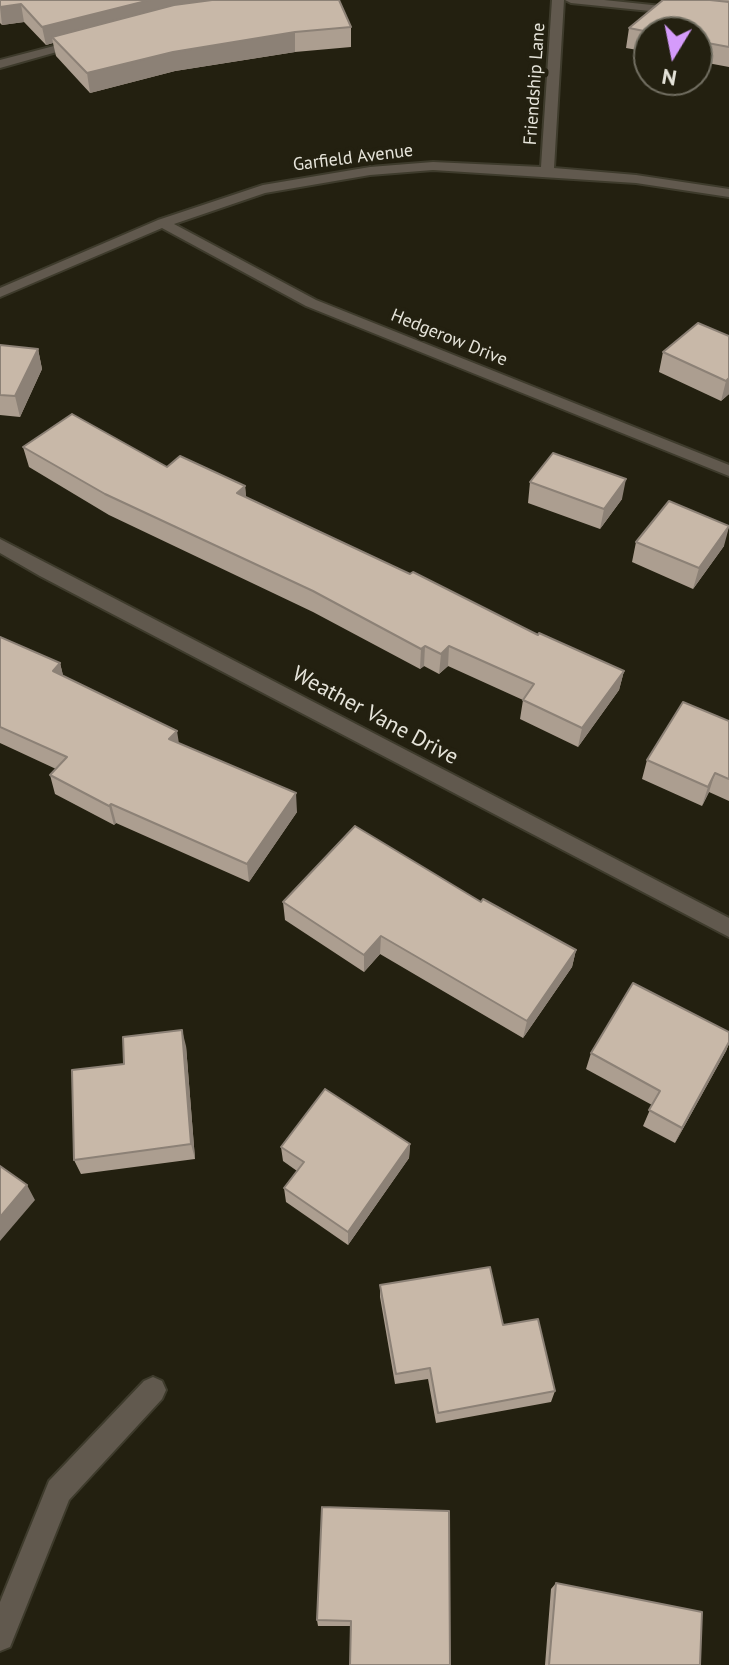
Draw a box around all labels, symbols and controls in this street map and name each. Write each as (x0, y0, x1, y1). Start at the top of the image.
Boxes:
north arrow (633, 16, 713, 96)
street label: Friendship Lane (520, 22, 550, 146)
text: N (660, 63, 679, 93)
street label: Garfield Avenue (292, 140, 414, 176)
street label: Hedgerow Drive (388, 305, 510, 371)
street label: Weather Vane Drive (288, 661, 462, 771)

